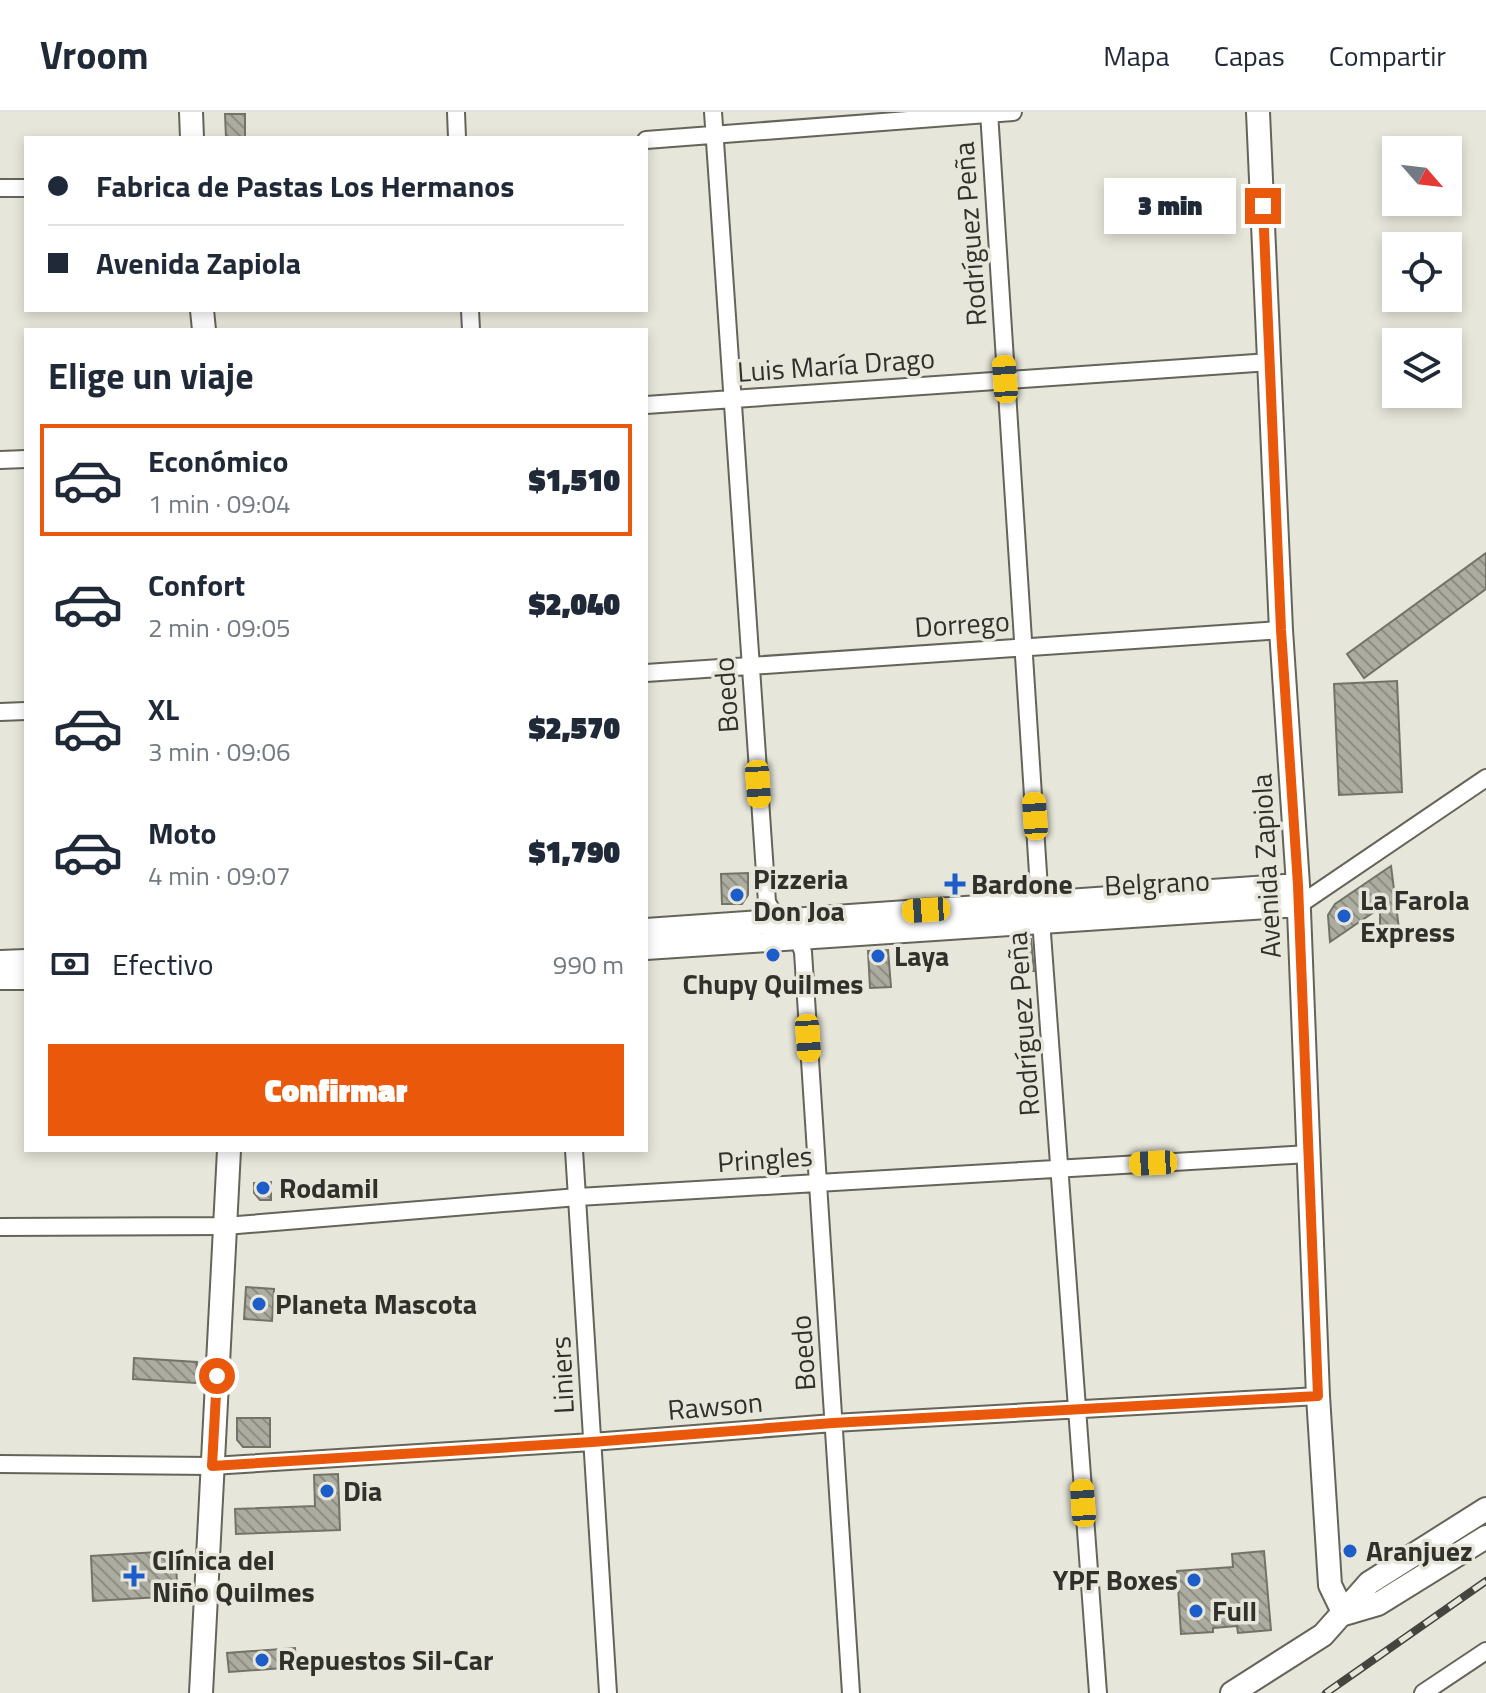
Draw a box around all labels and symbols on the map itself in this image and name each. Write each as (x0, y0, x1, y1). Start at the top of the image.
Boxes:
north arrow (1382, 136, 1462, 216)
street label: Rodríguez Peña (942, 141, 997, 328)
callout: 3 min (1103, 178, 1235, 234)
route end (1245, 188, 1281, 224)
street label: Luis María Drago (736, 336, 936, 393)
car (991, 354, 1019, 404)
street label: Dorrego (913, 599, 1011, 648)
street label: Boedo (701, 656, 750, 734)
car (744, 759, 772, 809)
street label: Avenida Zapiola (1239, 773, 1292, 959)
car (1021, 791, 1049, 841)
place label: Pizzeria Don Joa (753, 857, 848, 932)
street label: Belgrano (1103, 858, 1211, 907)
place label: Bardone (971, 862, 1073, 905)
marker: Bardone (946, 875, 964, 893)
place label: La Farola Express (1360, 878, 1470, 953)
marker: Pizzeria Don Joa (728, 886, 746, 904)
car (901, 896, 951, 924)
marker: La Farola Express (1335, 907, 1353, 925)
street label: Rodríguez Peña (995, 931, 1050, 1118)
place label: Laya (894, 934, 949, 977)
marker: Chupy Quilmes (764, 946, 782, 964)
marker: Laya (869, 947, 887, 965)
place label: Chupy Quilmes (683, 962, 863, 1005)
car (794, 1013, 822, 1063)
street label: Pringles (716, 1134, 814, 1183)
car (1128, 1150, 1178, 1176)
place label: Rodamil (279, 1166, 379, 1209)
marker: Rodamil (254, 1179, 272, 1197)
place label: Planeta Mascota (275, 1282, 477, 1325)
marker: Planeta Mascota (250, 1295, 268, 1313)
street label: Boedo (778, 1314, 827, 1392)
street label: Liniers (538, 1335, 585, 1415)
route start (199, 1358, 235, 1394)
street label: Rawson (666, 1380, 764, 1431)
place label: Dia (343, 1469, 382, 1512)
car (1069, 1478, 1097, 1528)
marker: Dia (318, 1482, 336, 1500)
place label: Aranjuez (1366, 1529, 1473, 1572)
place label: Clínica del Niño Quilmes (152, 1538, 315, 1613)
marker: Aranjuez (1341, 1542, 1359, 1560)
place label: YPF Boxes (1053, 1558, 1178, 1601)
marker: Clínica del Niño Quilmes (123, 1565, 145, 1587)
marker: YPF Boxes (1185, 1571, 1203, 1589)
place label: Full (1212, 1589, 1257, 1632)
marker: Full (1187, 1602, 1205, 1620)
place label: Repuestos Sil-Car (278, 1638, 493, 1681)
marker: Repuestos Sil-Car (253, 1651, 271, 1669)

